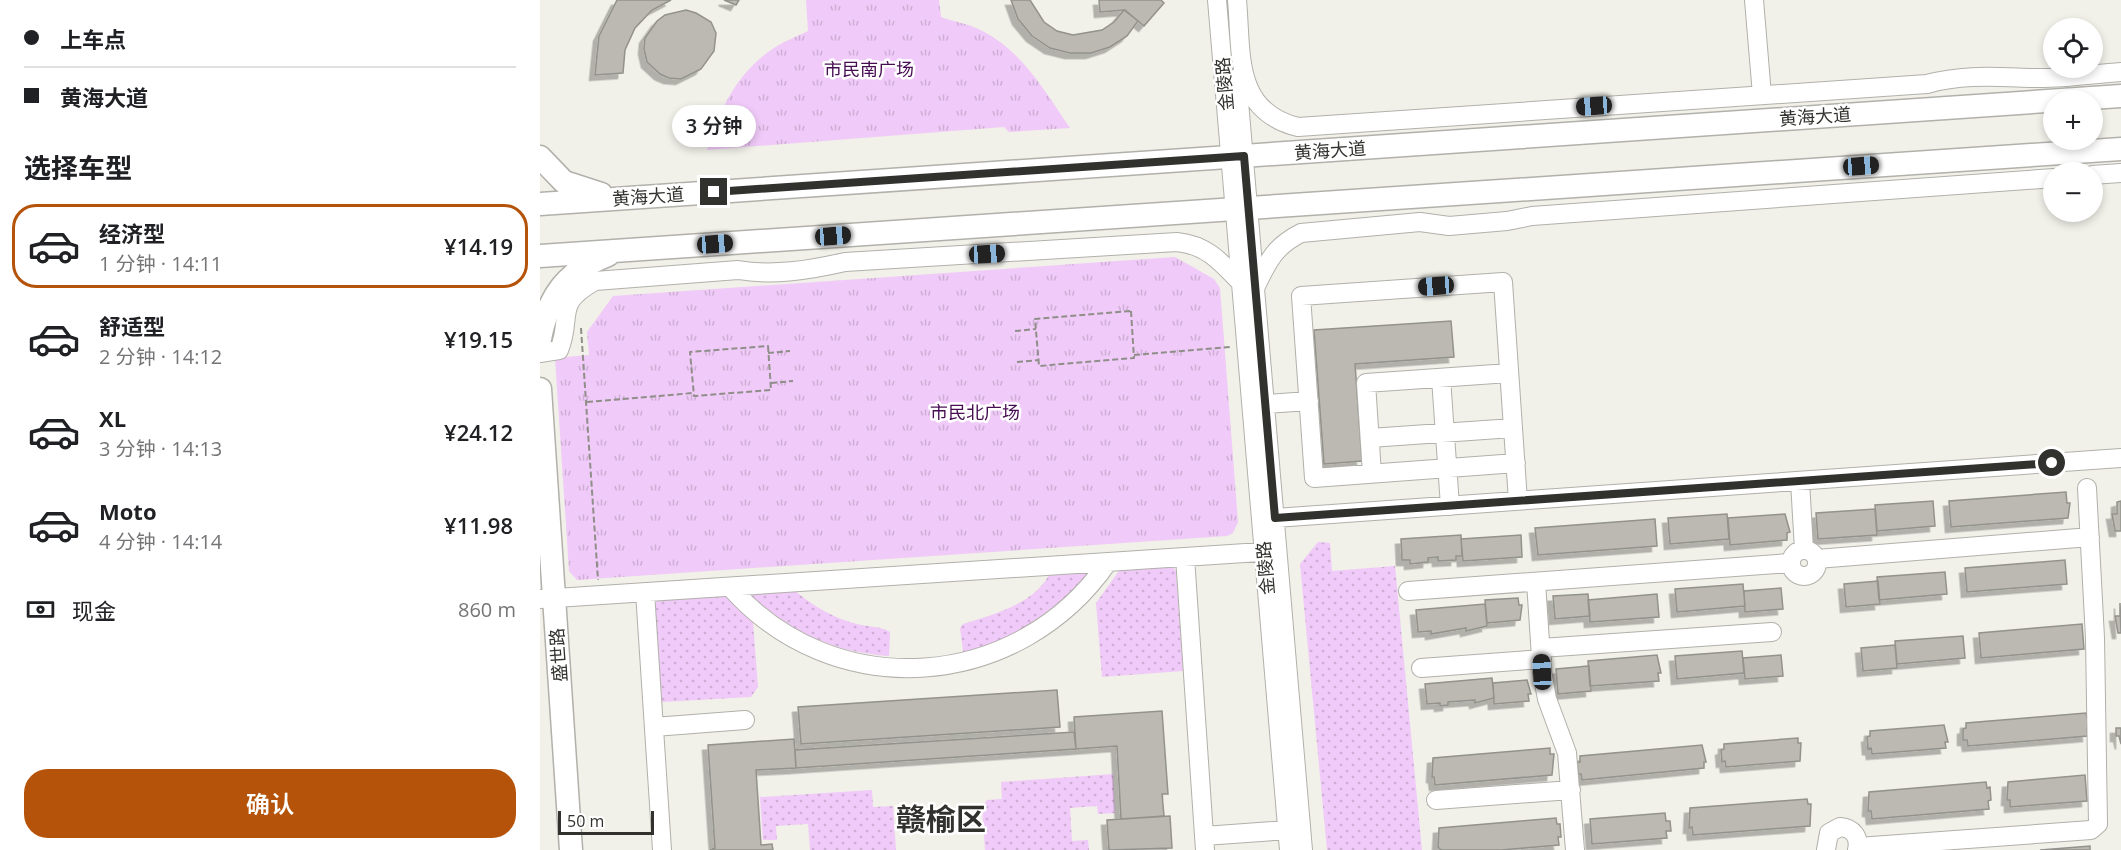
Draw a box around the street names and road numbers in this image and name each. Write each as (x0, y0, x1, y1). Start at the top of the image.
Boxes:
street label: 金陵路 (1210, 56, 1238, 112)
street label: 黄海大道 (1778, 102, 1852, 130)
street label: 黄海大道 (1293, 136, 1367, 164)
street label: 黄海大道 (611, 182, 685, 210)
street label: 金陵路 (1251, 540, 1279, 596)
street label: 盛世路 (544, 627, 572, 683)

